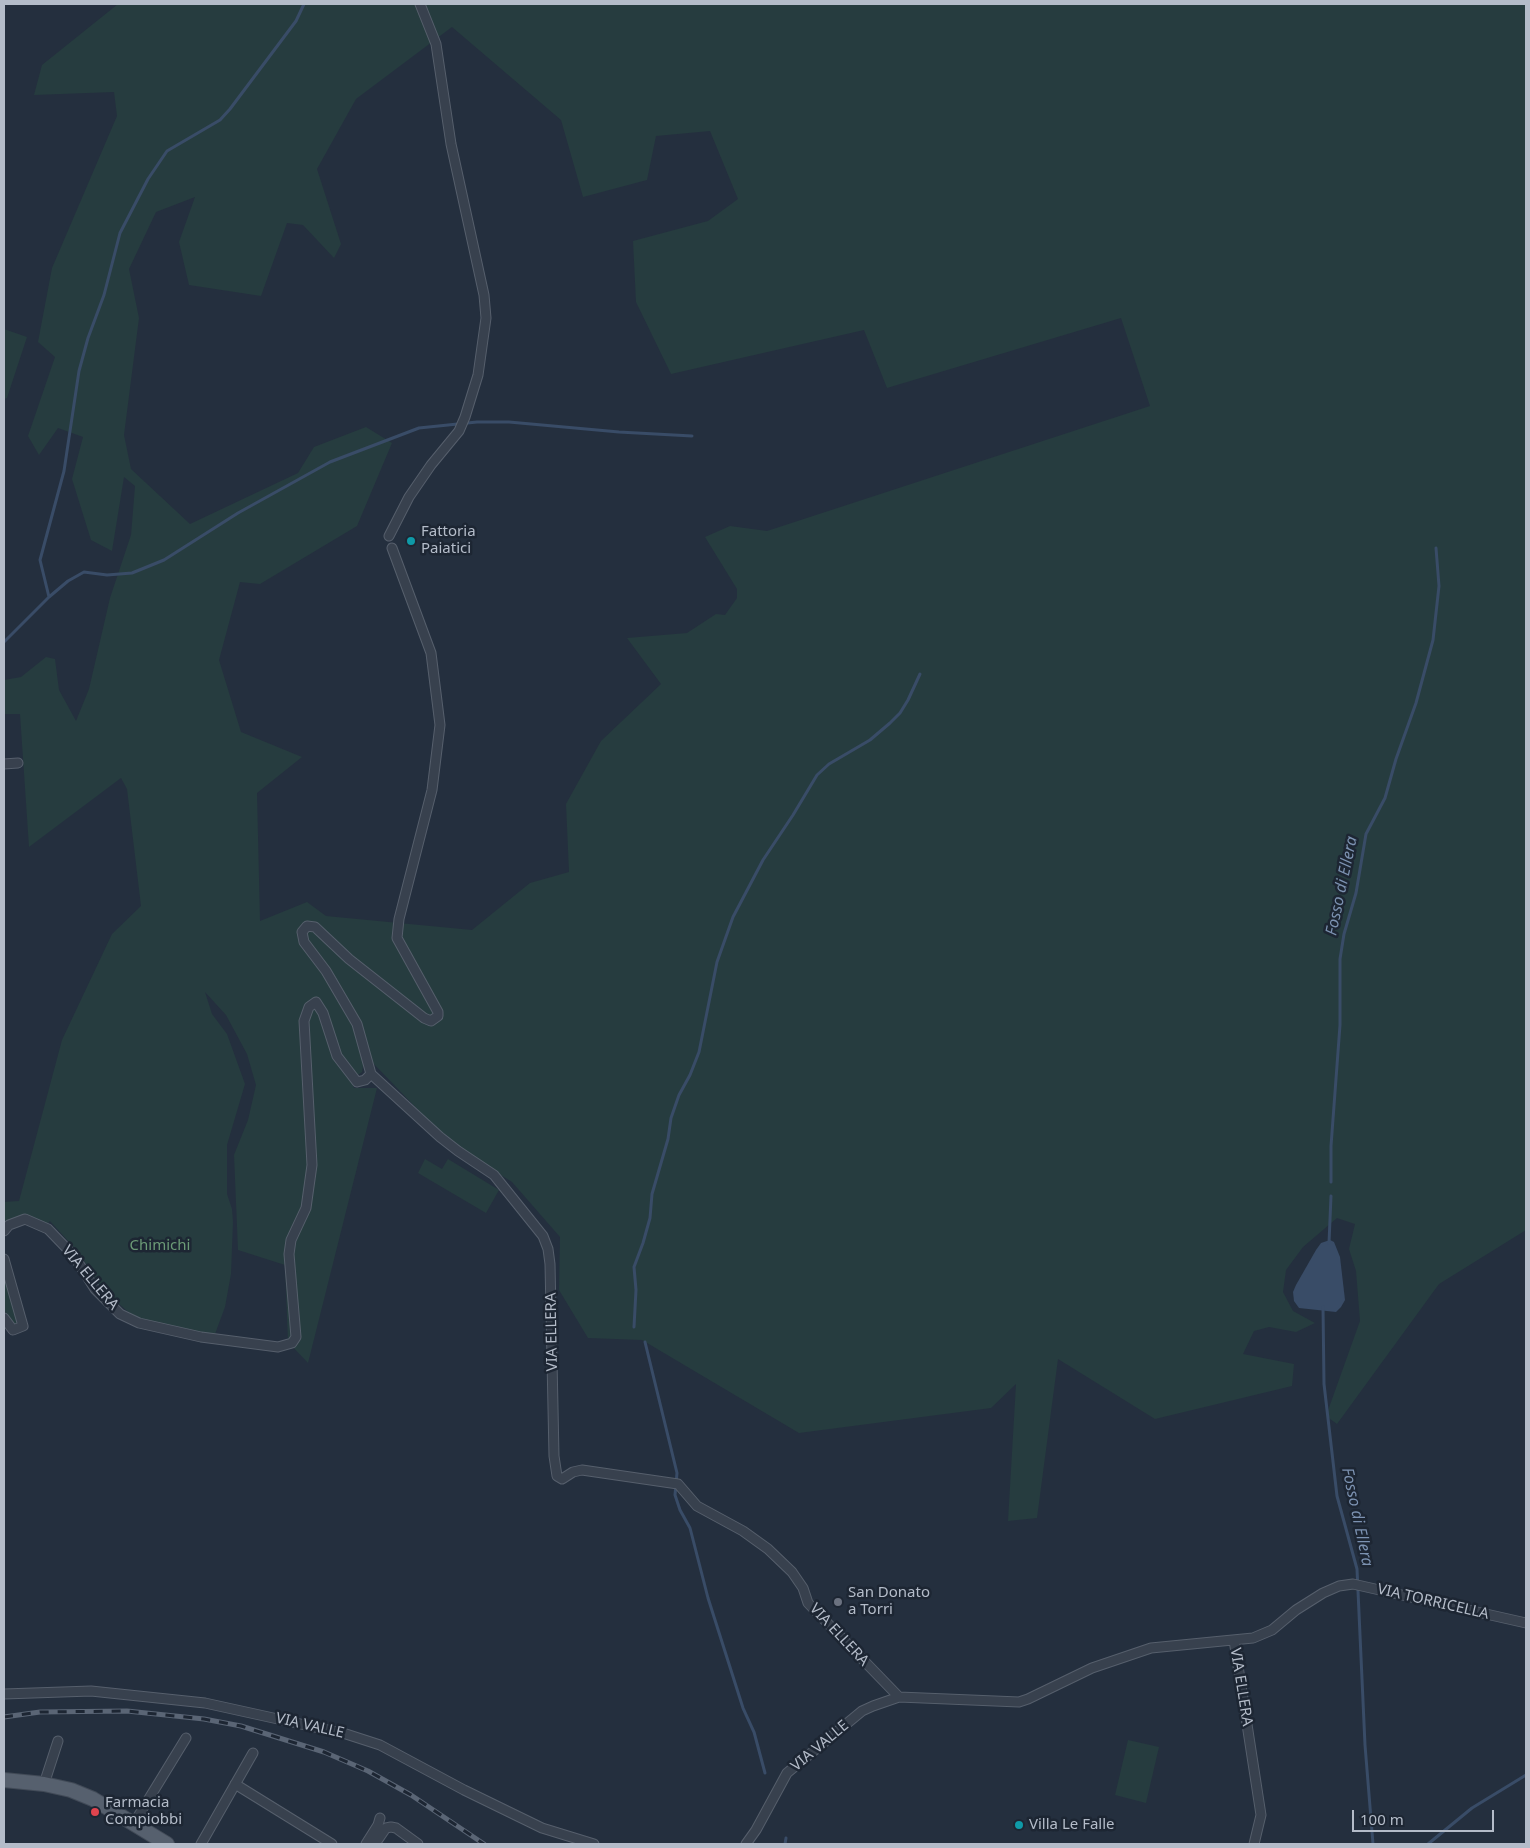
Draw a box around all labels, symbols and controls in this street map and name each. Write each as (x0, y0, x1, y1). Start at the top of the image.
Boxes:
place label: Fattoria Paiatici (421, 523, 476, 558)
marker: Fattoria Paiatici (405, 535, 417, 547)
water label: Fosso di Ellera (1322, 835, 1362, 937)
park label: Chimichi (130, 1237, 190, 1255)
street label: VIA ELLERA (58, 1242, 122, 1314)
street label: VIA ELLERA (542, 1292, 562, 1372)
water label: Fosso di Ellera (1337, 1466, 1377, 1568)
street label: VIA TORRICELLA (1375, 1580, 1491, 1624)
place label: San Donato a Torri (848, 1584, 930, 1619)
marker: San Donato a Torri (832, 1596, 844, 1608)
street label: VIA ELLERA (806, 1600, 872, 1670)
street label: VIA ELLERA (1226, 1647, 1256, 1727)
street label: VIA VALLE (274, 1709, 346, 1743)
street label: VIA VALLE (788, 1717, 852, 1775)
place label: Farmacia Compiobbi (105, 1794, 182, 1829)
scale bar (1355, 1800, 1498, 1832)
marker: Farmacia Compiobbi (89, 1806, 101, 1818)
text: 100 m (1360, 1809, 1404, 1829)
place label: Villa Le Falle (1029, 1816, 1115, 1834)
marker: Villa Le Falle (1013, 1819, 1025, 1831)

